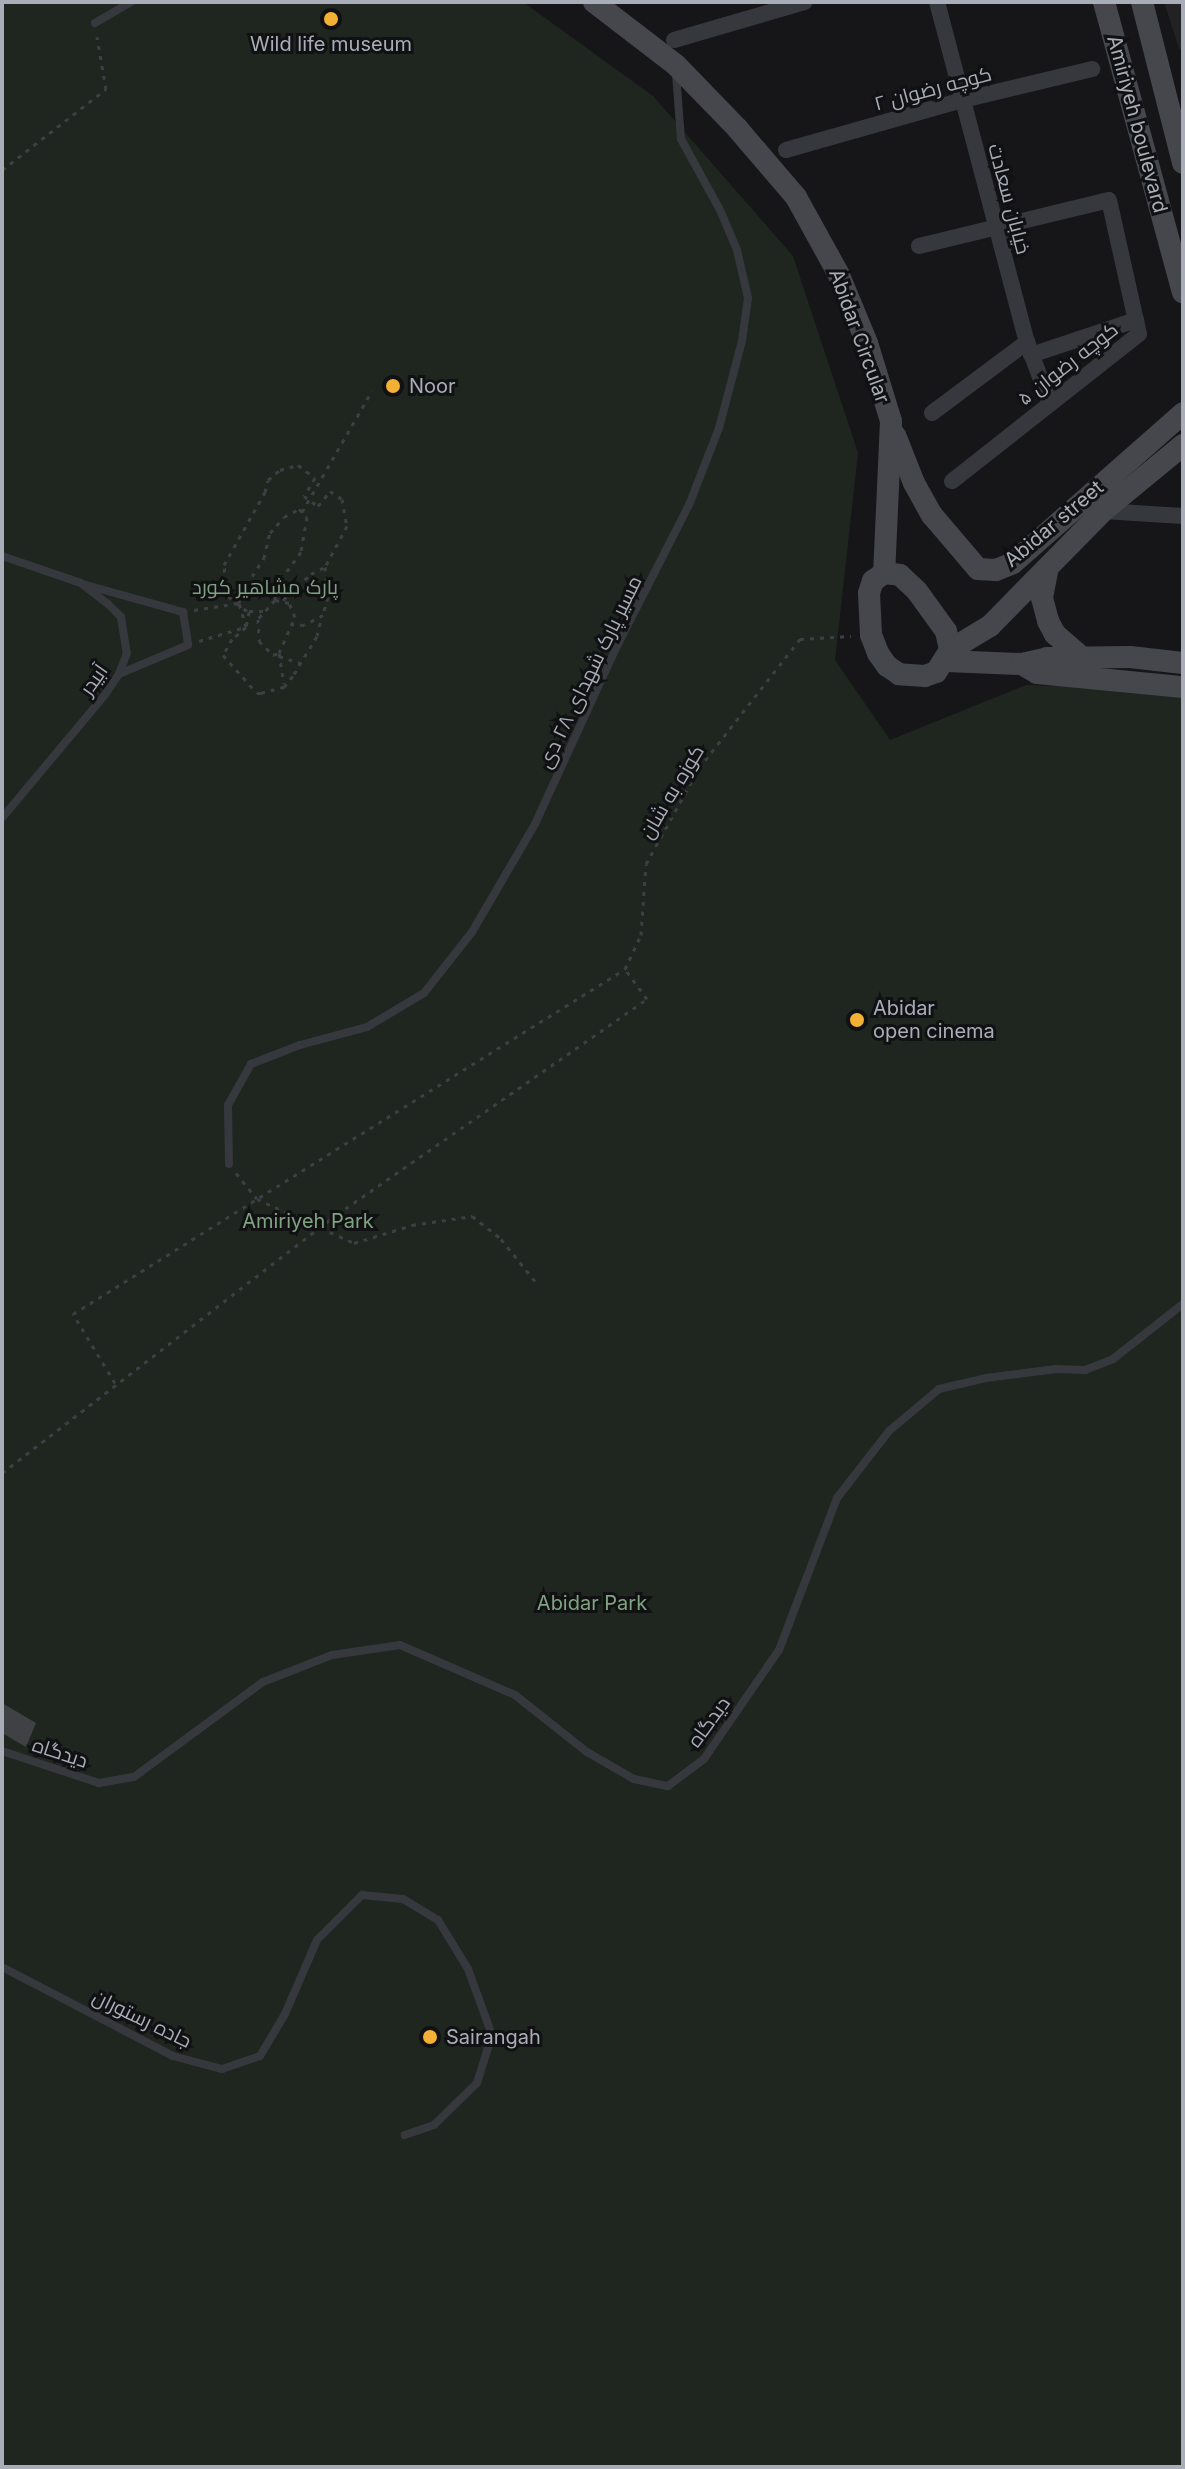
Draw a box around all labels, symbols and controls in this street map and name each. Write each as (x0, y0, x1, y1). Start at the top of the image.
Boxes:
marker: Wild life museum (322, 10, 340, 28)
place label: Wild life museum (250, 32, 412, 56)
street label: Amiriyeh boulevard (1102, 33, 1172, 215)
street label: کوچه رضوان ۲ (872, 62, 994, 116)
street label: خیابان سعادت (983, 141, 1035, 257)
street label: Abidar Circular (824, 266, 894, 406)
street label: کوچه رضوان ۵ (1013, 317, 1123, 411)
place label: Noor (409, 374, 456, 398)
marker: Noor (384, 377, 402, 395)
street label: Abidar street (1000, 476, 1108, 572)
street label: مسیر پارک شهدای ۲۸ دی (533, 572, 647, 772)
park label: پارک مشاهیر کورد (192, 575, 338, 599)
street label: آبیدر (75, 660, 113, 700)
street label: کوزه به شان (635, 741, 709, 843)
place label: Abidar open cinema (873, 996, 995, 1043)
marker: Abidar open cinema (848, 1011, 866, 1029)
park label: Amiriyeh Park (242, 1209, 374, 1233)
park label: Abidar Park (537, 1591, 647, 1615)
street label: دیدگاه (683, 1692, 735, 1752)
street label: دیدگاه (29, 1733, 91, 1773)
street label: جاده رستوران (89, 1985, 195, 2053)
place label: Sairangah (446, 2025, 541, 2049)
marker: Sairangah (421, 2028, 439, 2046)

